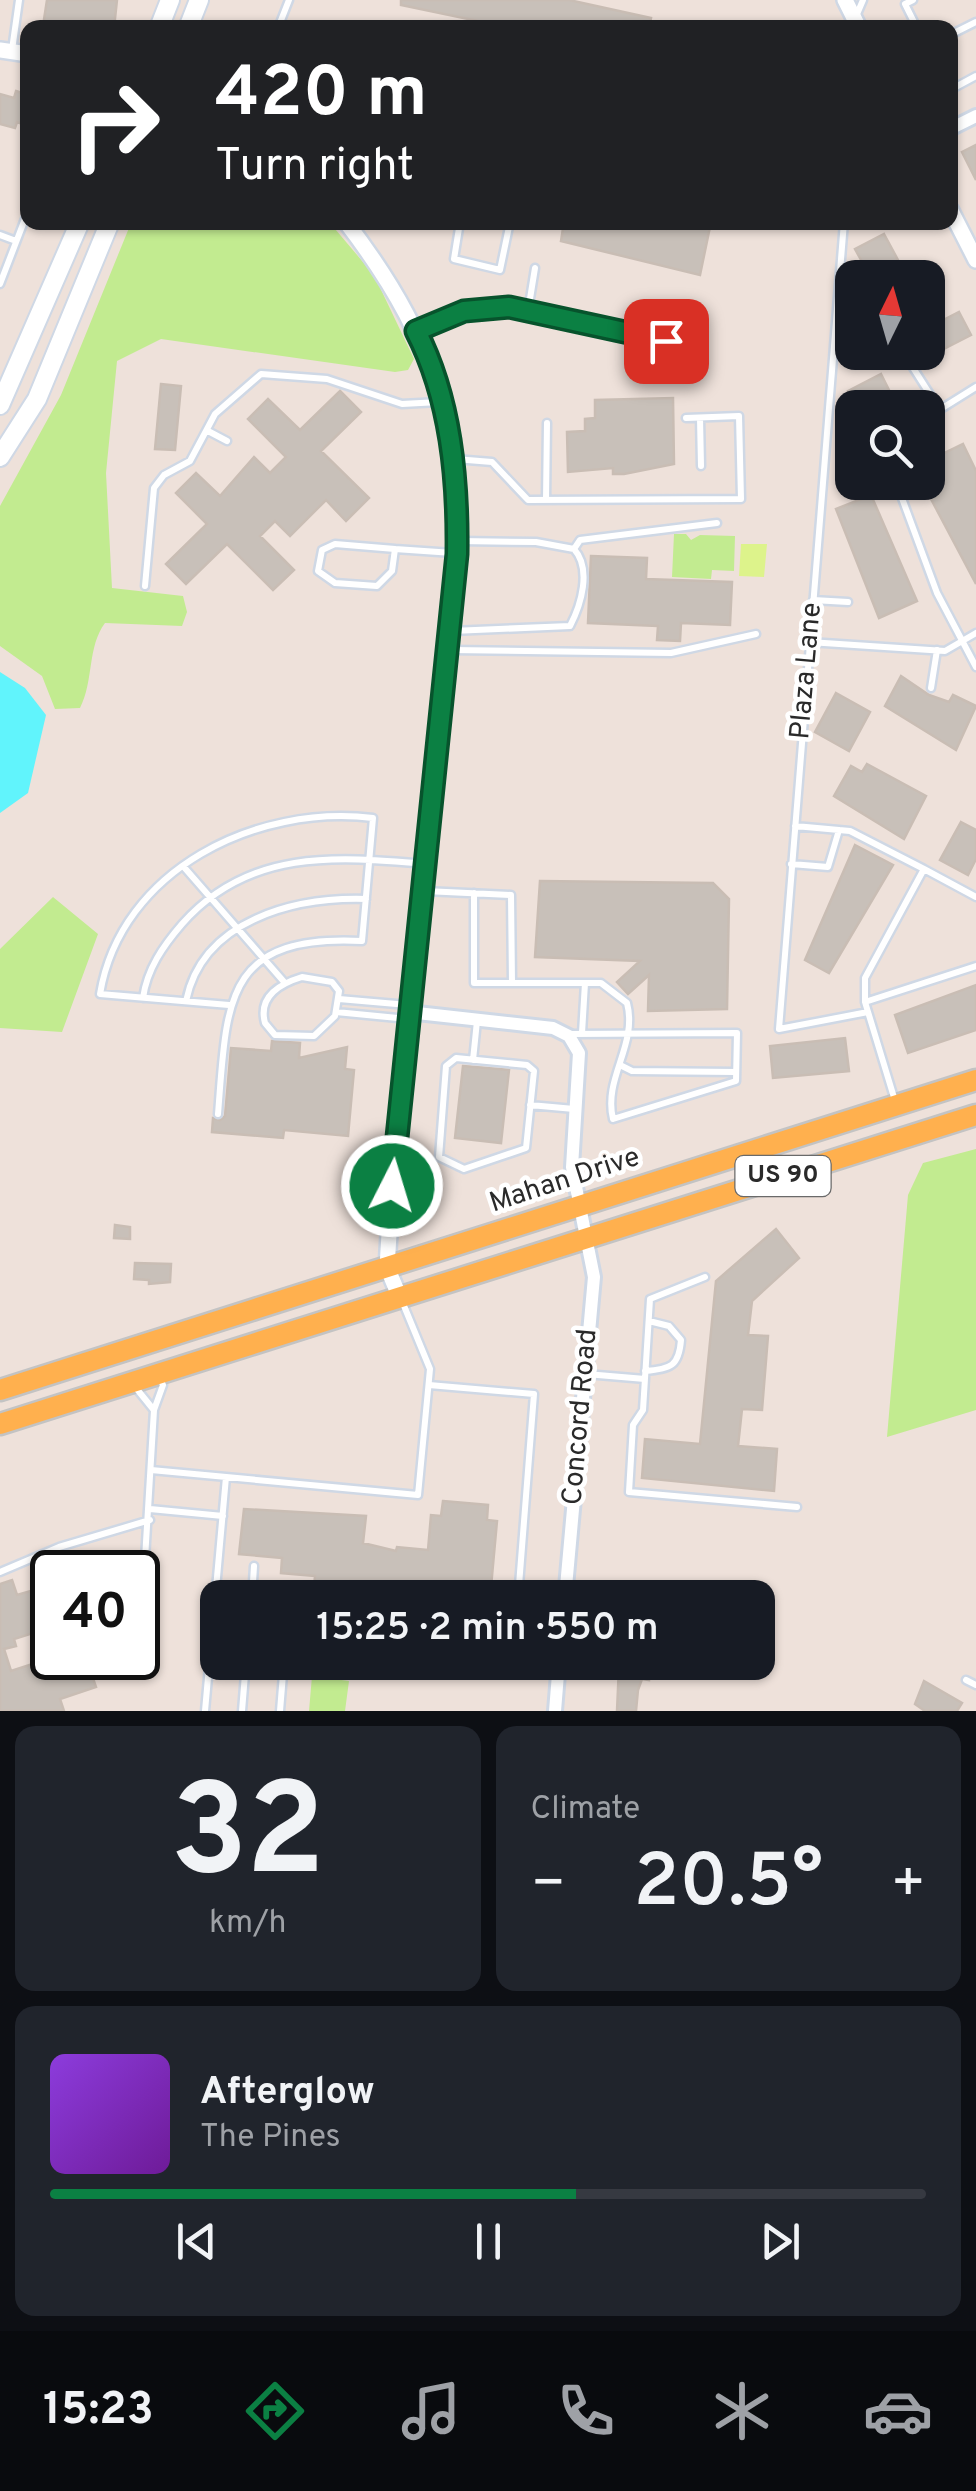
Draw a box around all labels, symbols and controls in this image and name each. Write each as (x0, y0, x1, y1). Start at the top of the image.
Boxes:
text: 420 m (215, 52, 428, 141)
icon: right (50, 60, 180, 190)
text: Turn right (215, 139, 414, 196)
north arrow (835, 260, 945, 370)
map controls (835, 260, 945, 500)
pin (624, 299, 709, 384)
icon: arrive (639, 314, 694, 369)
button: search (835, 390, 945, 500)
street label: Plaza Lane (783, 601, 831, 741)
position arrow (340, 1134, 444, 1238)
street label: Mahan Drive (485, 1140, 645, 1222)
road number: US 90 (736, 1156, 830, 1196)
street label: Concord Road (555, 1327, 607, 1507)
speed limit sign: 40 (30, 1550, 160, 1680)
text: 15:25 · 2 min · 550 m (316, 1605, 659, 1654)
text: 32 (170, 1756, 325, 1921)
text: Climate (531, 1790, 640, 1830)
text: 20.5° (633, 1838, 823, 1933)
text: − (531, 1851, 566, 1921)
text: + (891, 1851, 926, 1921)
text: km/h (209, 1904, 287, 1944)
text: Afterglow (200, 2069, 375, 2118)
text: The Pines (200, 2118, 341, 2158)
icon: previous (169, 2214, 224, 2269)
icon: pause (461, 2214, 516, 2269)
icon: next (753, 2214, 808, 2269)
icon: directions (240, 2376, 310, 2446)
icon: music (396, 2376, 466, 2446)
icon: phone (551, 2376, 621, 2446)
icon: climate (707, 2376, 777, 2446)
icon: car (863, 2376, 933, 2446)
text: 15:23 (43, 2383, 154, 2440)

